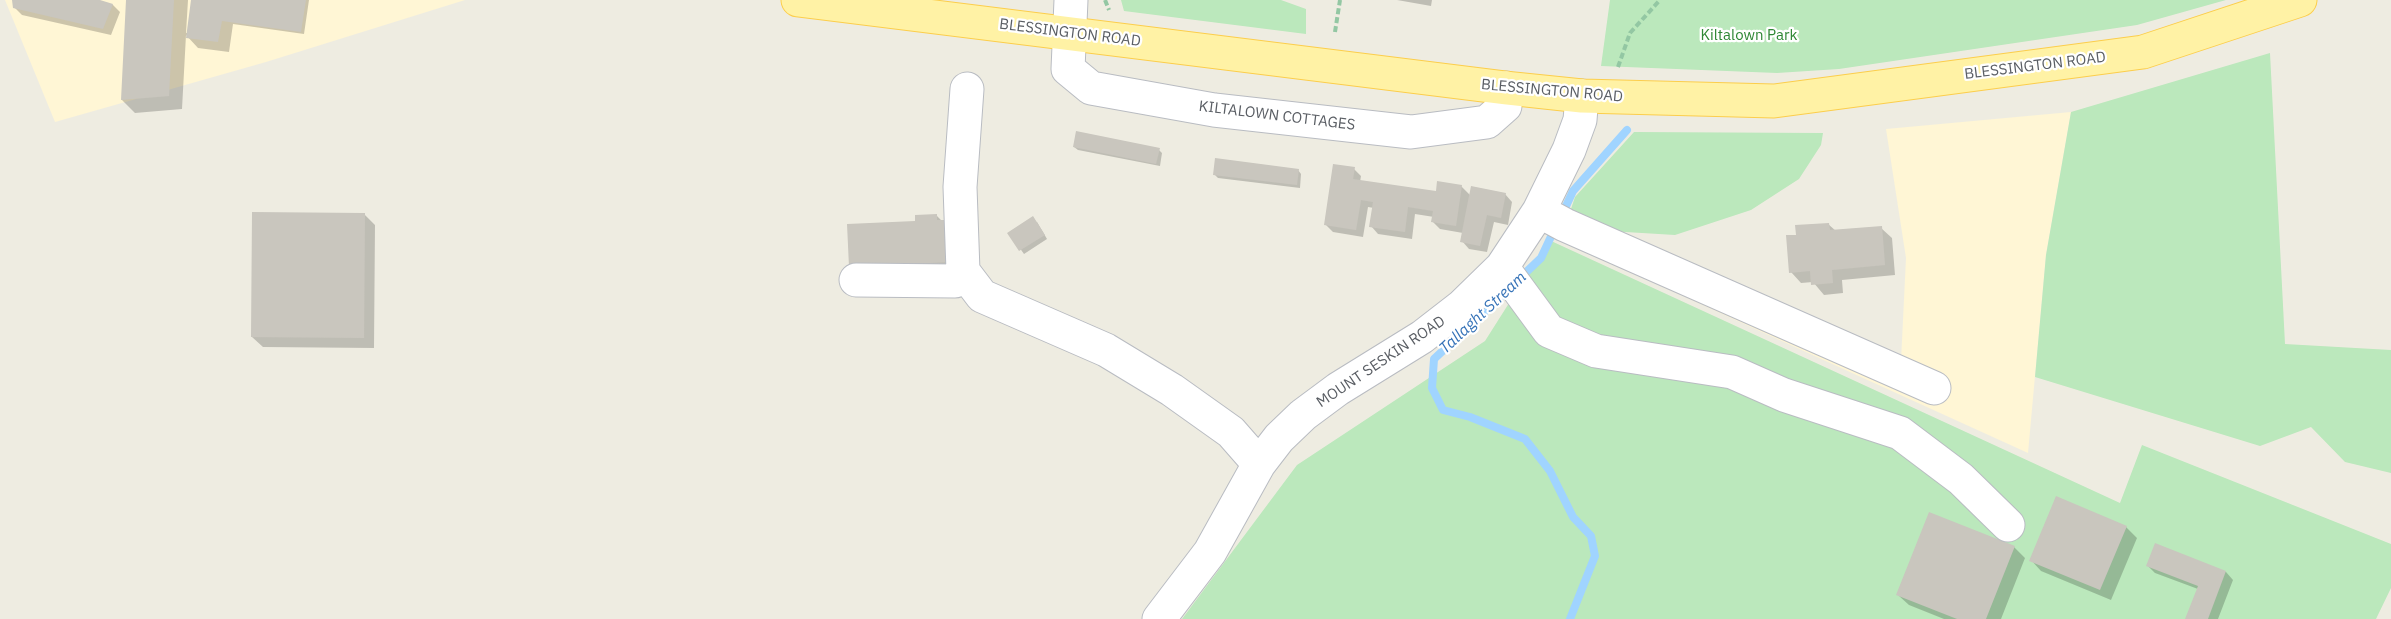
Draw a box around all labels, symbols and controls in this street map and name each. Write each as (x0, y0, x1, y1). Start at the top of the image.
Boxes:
street label: BLESSINGTON ROAD (998, 15, 1142, 51)
park label: Kiltalown Park (1701, 27, 1797, 45)
street label: BLESSINGTON ROAD (1963, 48, 2107, 84)
street label: BLESSINGTON ROAD (1480, 76, 1624, 106)
street label: KILTALOWN COTTAGES (1198, 97, 1356, 135)
water label: Tallaght Stream (1435, 268, 1531, 358)
street label: MOUNT SESKIN ROAD (1313, 312, 1449, 412)

